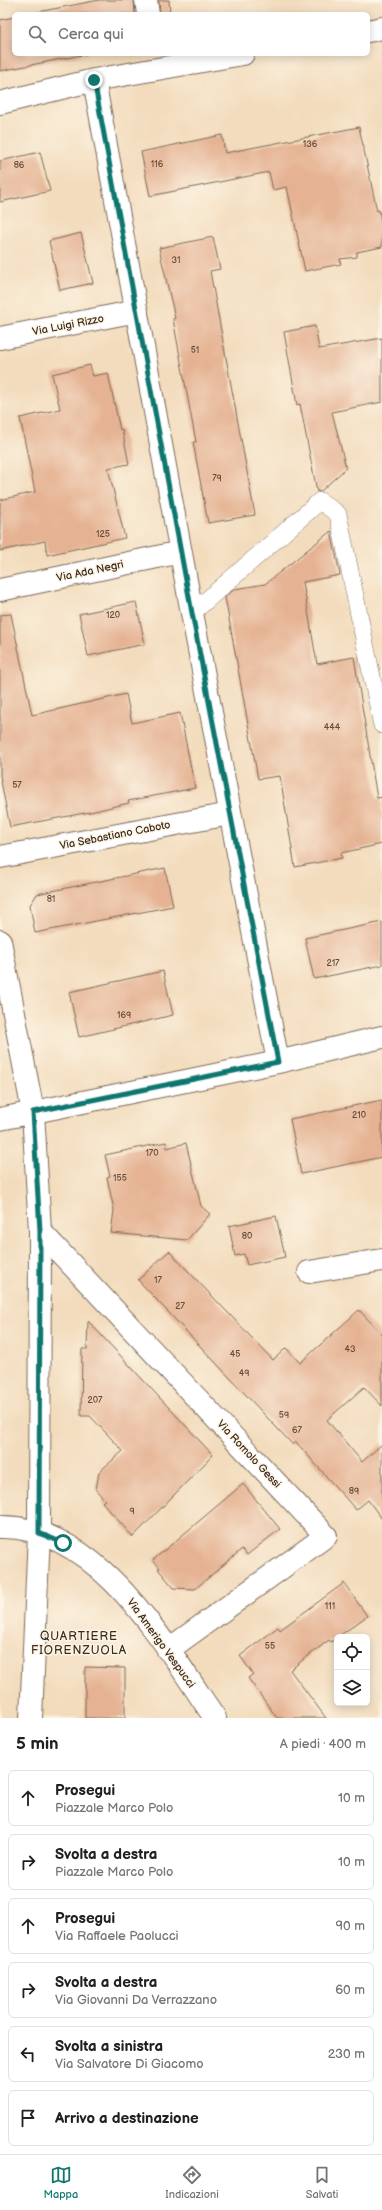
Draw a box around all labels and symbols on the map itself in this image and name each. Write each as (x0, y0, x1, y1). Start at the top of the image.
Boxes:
route end (85, 71, 103, 89)
house number: 136 (303, 139, 318, 150)
house number: 116 (151, 159, 164, 170)
house number: 86 (14, 160, 25, 171)
house number: 31 (171, 255, 181, 266)
street label: Via Luigi Rizzo (31, 312, 105, 338)
house number: 51 (191, 345, 199, 356)
house number: 79 (212, 473, 222, 484)
house number: 125 (96, 529, 110, 540)
street label: Via Ada Negri (55, 558, 125, 584)
house number: 120 (106, 610, 120, 621)
house number: 444 (324, 722, 341, 733)
house number: 57 (12, 780, 22, 791)
street label: Via Sebastiano Caboto (58, 818, 172, 852)
house number: 81 (47, 894, 55, 905)
house number: 217 (326, 958, 340, 969)
house number: 169 (117, 1010, 131, 1021)
house number: 210 (352, 1110, 366, 1121)
house number: 170 (145, 1148, 159, 1159)
house number: 155 (113, 1173, 127, 1184)
house number: 80 (242, 1231, 252, 1242)
house number: 17 (154, 1275, 163, 1286)
house number: 27 (175, 1301, 185, 1312)
house number: 43 (344, 1344, 356, 1355)
house number: 45 (230, 1349, 240, 1360)
house number: 49 (239, 1368, 249, 1379)
house number: 207 (87, 1395, 103, 1406)
house number: 59 (279, 1410, 289, 1421)
street label: Via Romolo Gessi (214, 1417, 284, 1491)
house number: 67 (292, 1425, 303, 1436)
house number: 89 (349, 1486, 359, 1497)
house number: 9 (129, 1506, 135, 1517)
route start (54, 1534, 72, 1552)
street label: Via Amerigo Vespucci (124, 1596, 198, 1690)
house number: 111 (325, 1601, 335, 1612)
district label: QUARTIERE FIORENZUOLA (31, 1629, 127, 1658)
house number: 55 (265, 1641, 275, 1652)

